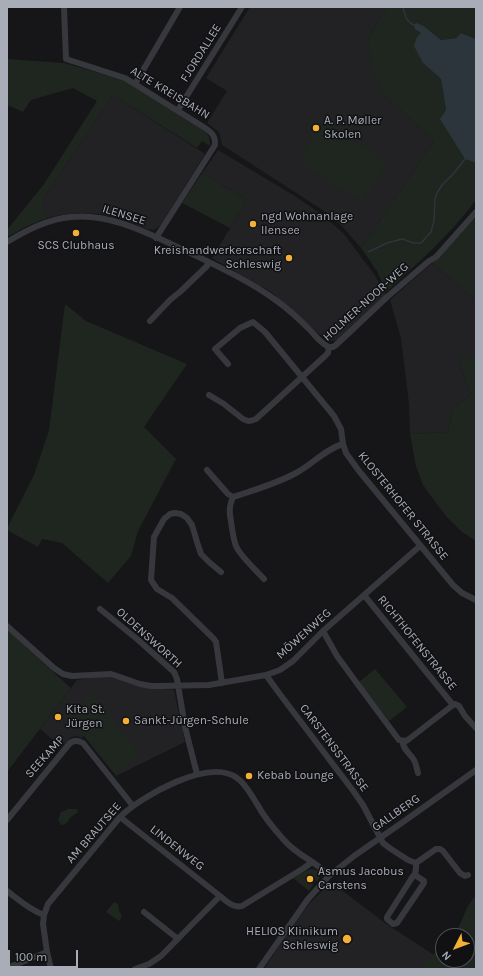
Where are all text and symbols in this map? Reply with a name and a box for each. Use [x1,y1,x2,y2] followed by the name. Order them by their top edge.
[177,21,225,85] street label: FJORDALLEE
[128,64,212,122] street label: ALTE KREISBAHN
[324,114,381,142] place label: A. P. Møller Skolen
[311,123,321,133] marker: A. P. Møller Skolen
[101,202,147,228] street label: ILENSEE
[261,210,353,238] place label: ngd Wohnanlage Ilensee
[248,219,258,229] marker: ngd Wohnanlage Ilensee
[71,228,81,238] marker: SCS Clubhaus
[37,239,115,253] place label: SCS Clubhaus
[154,244,281,272] place label: Kreishandwerkerschaft Schleswig
[284,253,294,263] marker: Kreishandwerkerschaft Schleswig
[320,260,412,344] street label: HOLMER-NOOR-WEG
[355,449,451,563] street label: KLOSTERHOFER STRASSE
[374,593,460,693] street label: RICHTHOFENSTRASSE
[113,605,185,671] street label: OLDENSWORTH
[274,606,334,662] street label: MÖWENWEG
[296,701,372,795] street label: CARSTENSSTRASSE
[66,703,105,731] place label: Kita St. Jürgen
[53,712,63,722] marker: Kita St. Jürgen
[134,714,249,728] place label: Sankt-Jürgen-Schule
[121,716,131,726] marker: Sankt-Jürgen-Schule
[22,733,68,781] street label: SEEKAMP
[257,769,334,783] place label: Kebab Lounge
[244,771,254,781] marker: Kebab Lounge
[369,791,423,835] street label: GALLBERG
[64,800,124,866] street label: AM BRAUTSEE
[147,822,207,874] street label: LINDENWEG
[318,865,404,893] place label: Asmus Jacobus Carstens
[305,874,315,884] marker: Asmus Jacobus Carstens
[246,925,338,953] place label: HELIOS Klinikum Schleswig
[435,928,475,968] north arrow
[341,933,353,945] marker: HELIOS Klinikum Schleswig
[10,942,80,968] scale bar
[439,948,454,963] text: N
[15,950,47,964] text: 100 m

